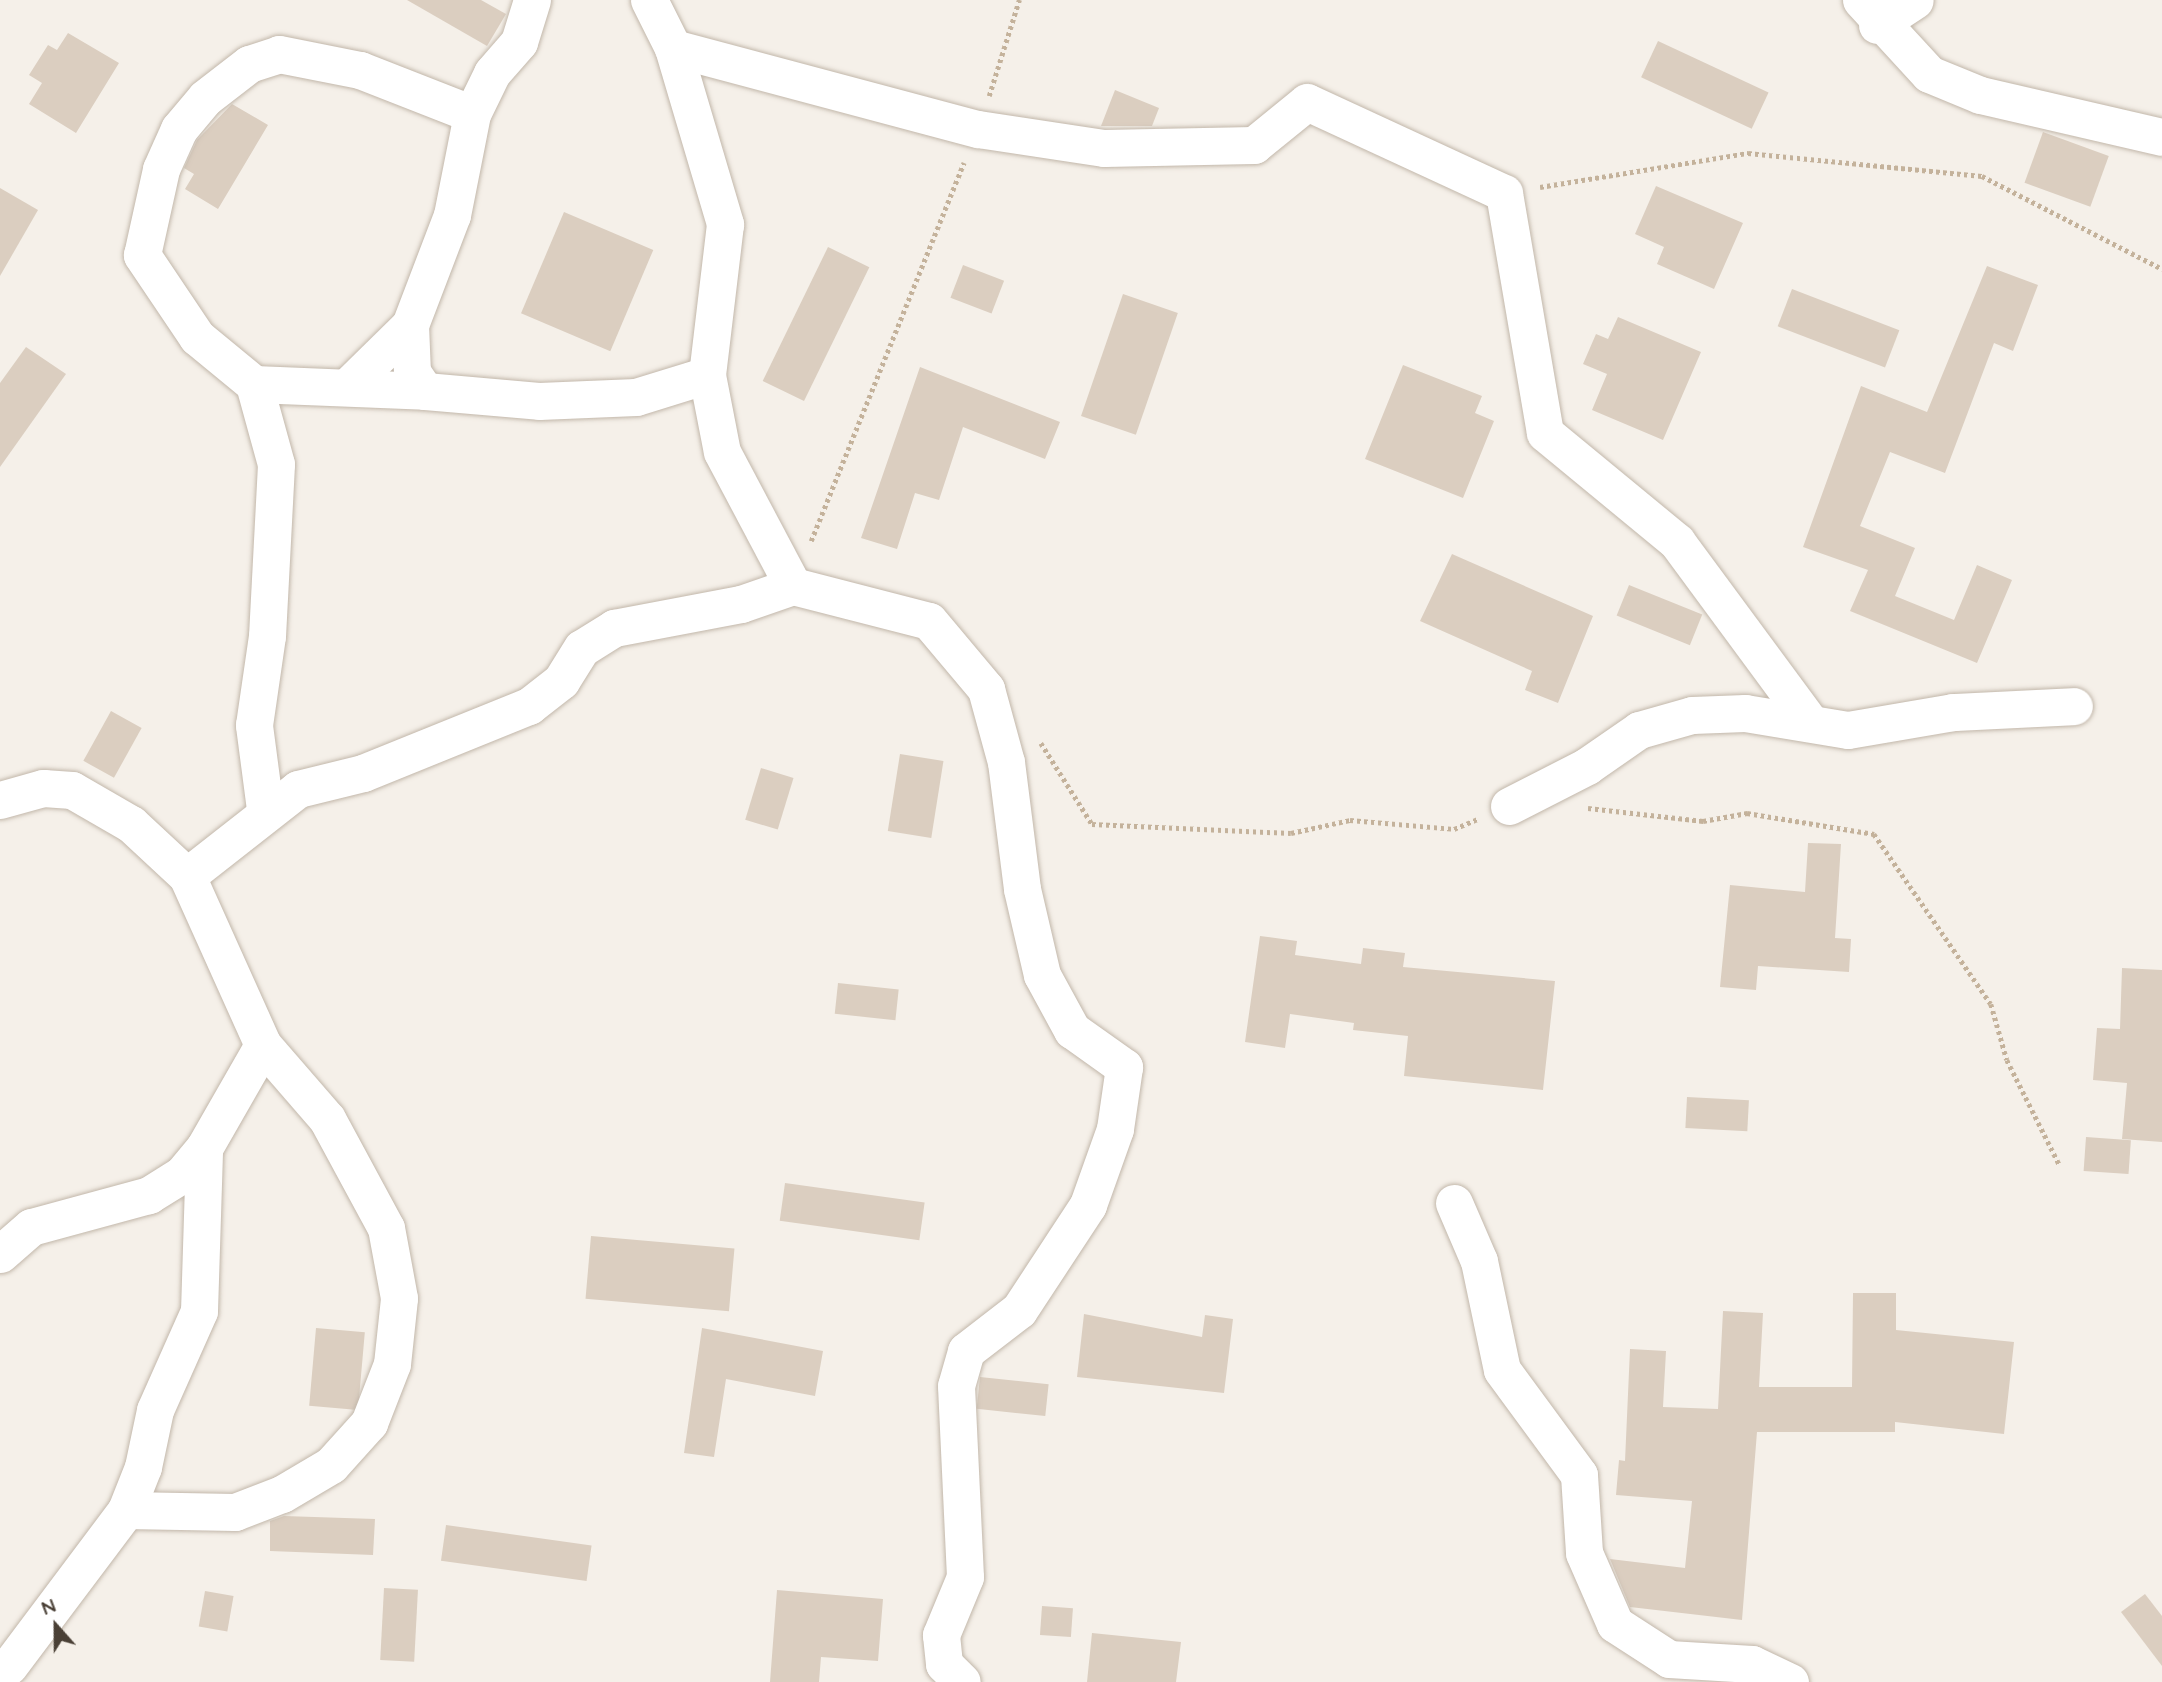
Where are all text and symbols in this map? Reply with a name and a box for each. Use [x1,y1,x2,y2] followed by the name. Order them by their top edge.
[21,1591,91,1661] north arrow
[38,1593,59,1620] text: N

